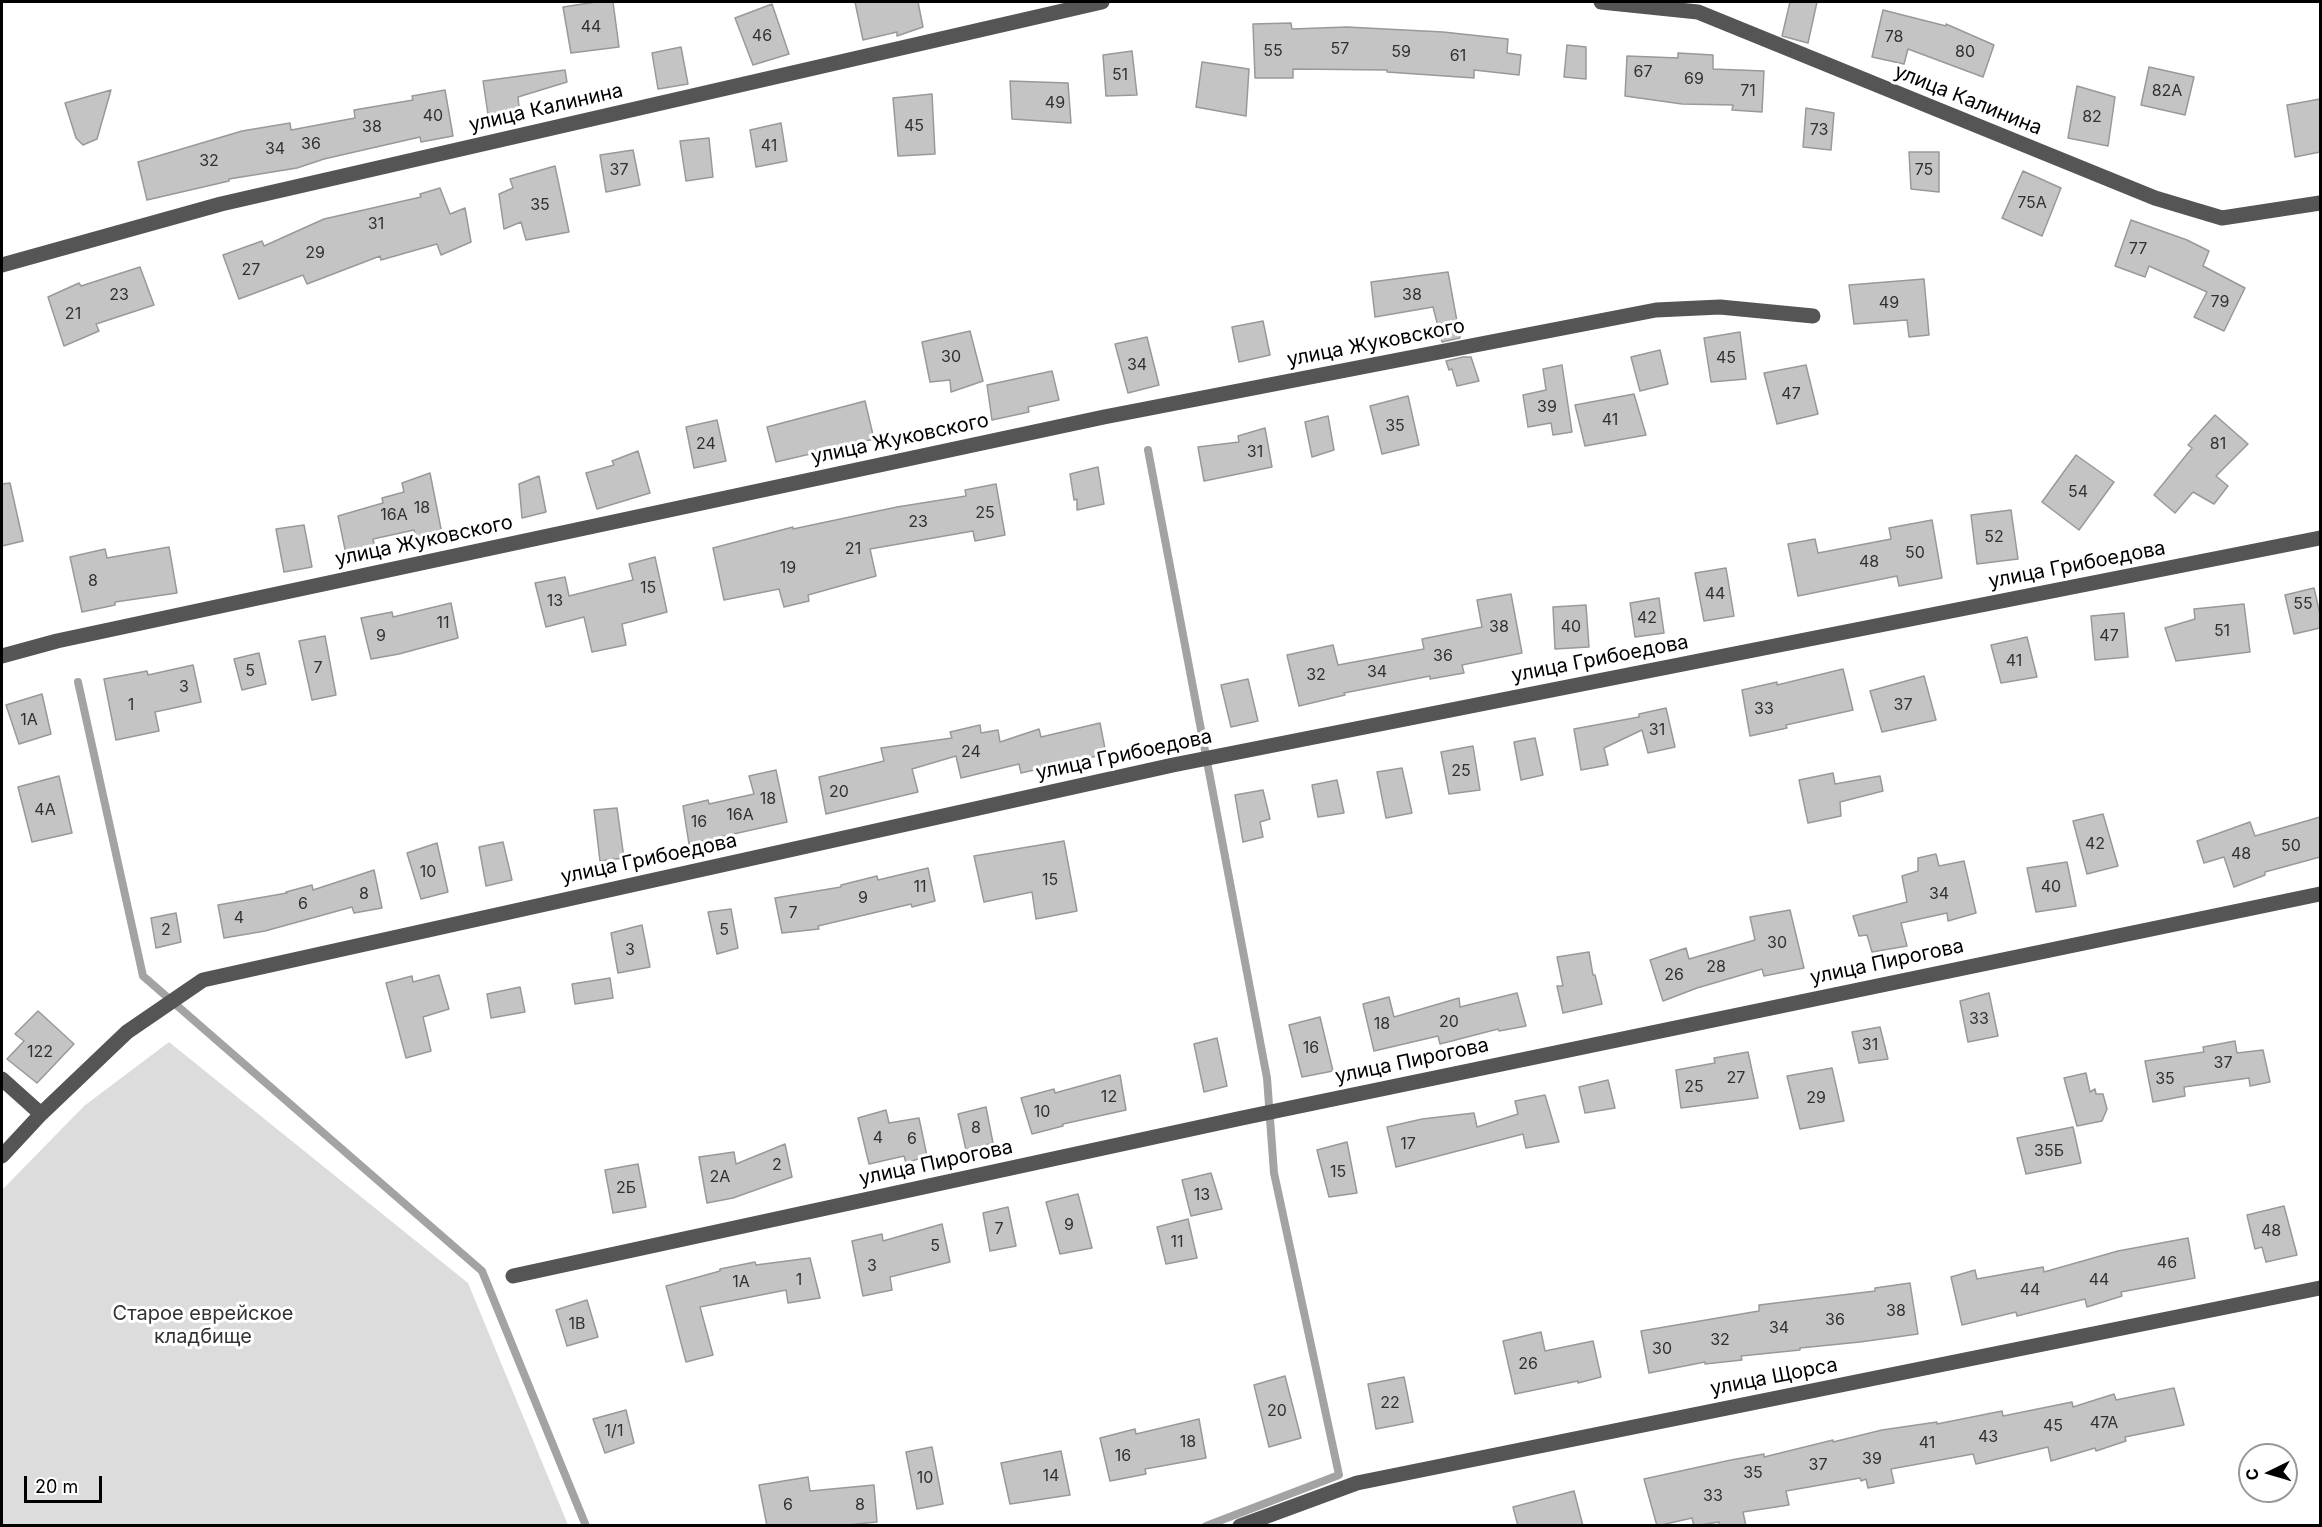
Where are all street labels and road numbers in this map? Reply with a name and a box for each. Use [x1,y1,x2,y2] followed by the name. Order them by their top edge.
[1891,59,2045,141] street label: улица Калинина
[467,79,625,137] street label: улица Калинина
[1285,314,1467,372] street label: улица Жуковского
[809,408,991,470] street label: улица Жуковского
[333,510,515,572] street label: улица Жуковского
[1987,536,2167,594] street label: улица Грибоедова
[1510,630,1690,688] street label: улица Грибоедова
[1034,725,1214,785] street label: улица Грибоедова
[559,829,739,889] street label: улица Грибоедова
[1808,934,1966,990] street label: улица Пирогова
[1333,1033,1491,1089] street label: улица Пирогова
[857,1135,1015,1191] street label: улица Пирогова
[1708,1353,1840,1401] street label: улица Щорса

